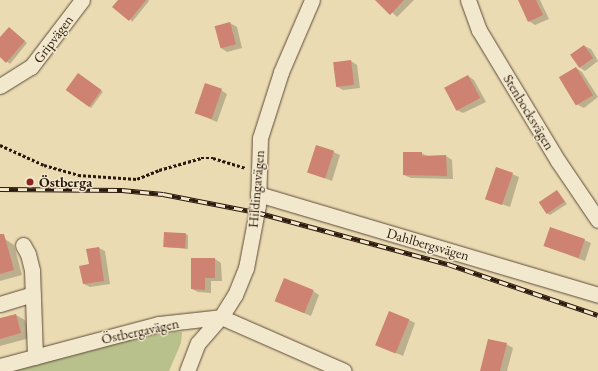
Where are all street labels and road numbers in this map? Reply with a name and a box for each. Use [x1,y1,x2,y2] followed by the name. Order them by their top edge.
[29,12,77,66] street label: Gripvägen
[500,71,558,153] street label: Stenbocksvägen
[244,149,268,229] street label: Hildingavägen
[385,224,471,264] street label: Dahlbergsvägen
[100,315,180,347] street label: Östbergavägen

